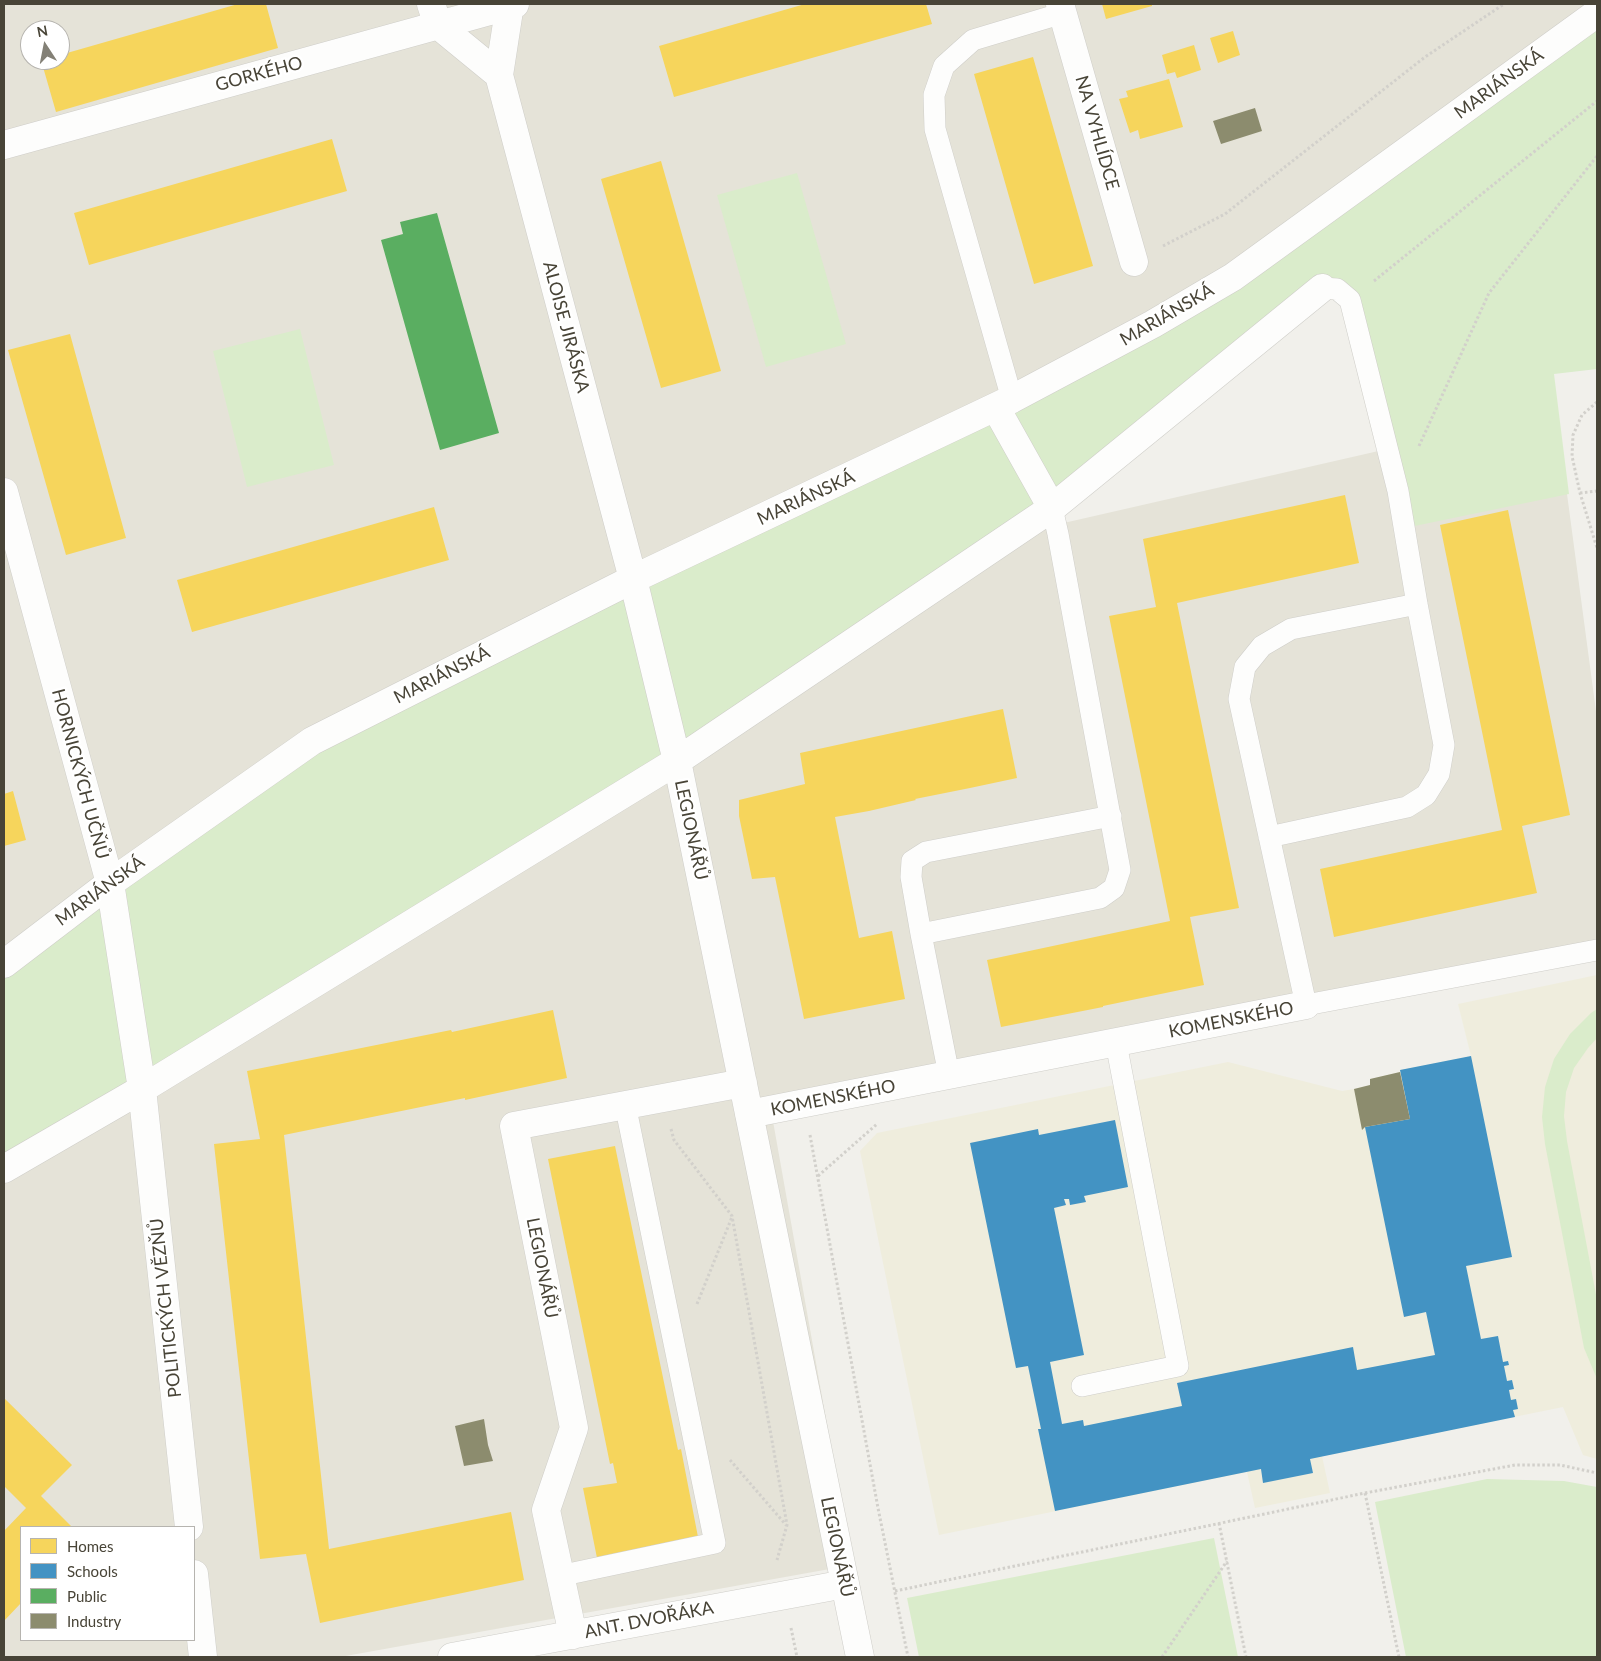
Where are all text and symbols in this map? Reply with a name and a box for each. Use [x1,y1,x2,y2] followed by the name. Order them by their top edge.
[20,20,70,70] north arrow
[35,21,49,40] text: N
[1450,44,1548,124] street label: MARIÁNSKÁ
[213,52,305,96] street label: GORKÉHO
[1070,73,1124,193] street label: NA VYHLÍDCE
[538,259,594,395] street label: ALOISE JIRÁSKA
[1116,279,1218,351] street label: MARIÁNSKÁ
[754,466,858,530] street label: MARIÁNSKÁ
[390,642,494,708] street label: MARIÁNSKÁ
[47,687,113,861] street label: HORNICKÝCH UČŇŮ
[670,778,712,882] street label: LEGIONÁŘŮ
[51,851,149,931] street label: MARIÁNSKÁ
[1167,997,1295,1043] street label: KOMENSKÉHO
[769,1075,897,1121] street label: KOMENSKÉHO
[522,1216,562,1320] street label: LEGIONÁŘŮ
[146,1217,186,1399] street label: POLITICKÝCH VĚZŇŮ
[816,1495,858,1599] street label: LEGIONÁŘŮ
[20,1526,195,1641] legend
[67,1537,113,1555] text: Homes
[67,1562,118,1580] text: Schools
[67,1587,107,1605] text: Public
[583,1597,715,1643] street label: ANT. DVOŘÁKA
[67,1612,121,1630] text: Industry

